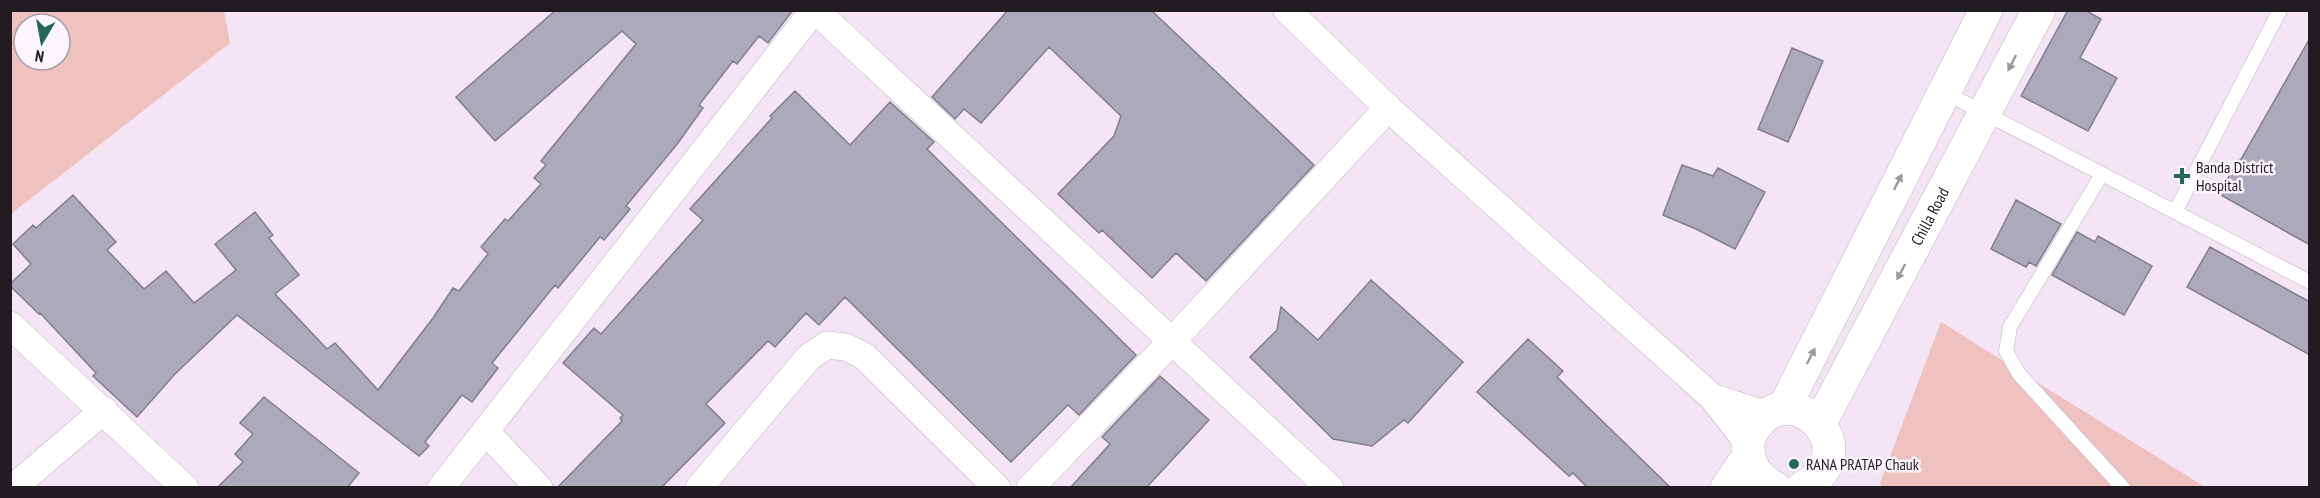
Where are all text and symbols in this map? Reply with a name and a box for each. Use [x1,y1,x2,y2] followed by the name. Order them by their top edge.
[12,12,72,72] north arrow
[33,46,45,67] text: N
[2007,54,2017,71] one-way arrow
[2196,157,2274,195] place label: Banda District Hospital
[2173,167,2191,185] marker: Banda District Hospital
[1893,173,1903,190] one-way arrow
[1906,184,1953,249] street label: Chilla Road
[1896,264,1906,281] one-way arrow
[1806,348,1815,365] one-way arrow
[1806,454,1920,474] place label: RANA PRATAP Chauk
[1787,457,1801,471] marker: RANA PRATAP Chauk

